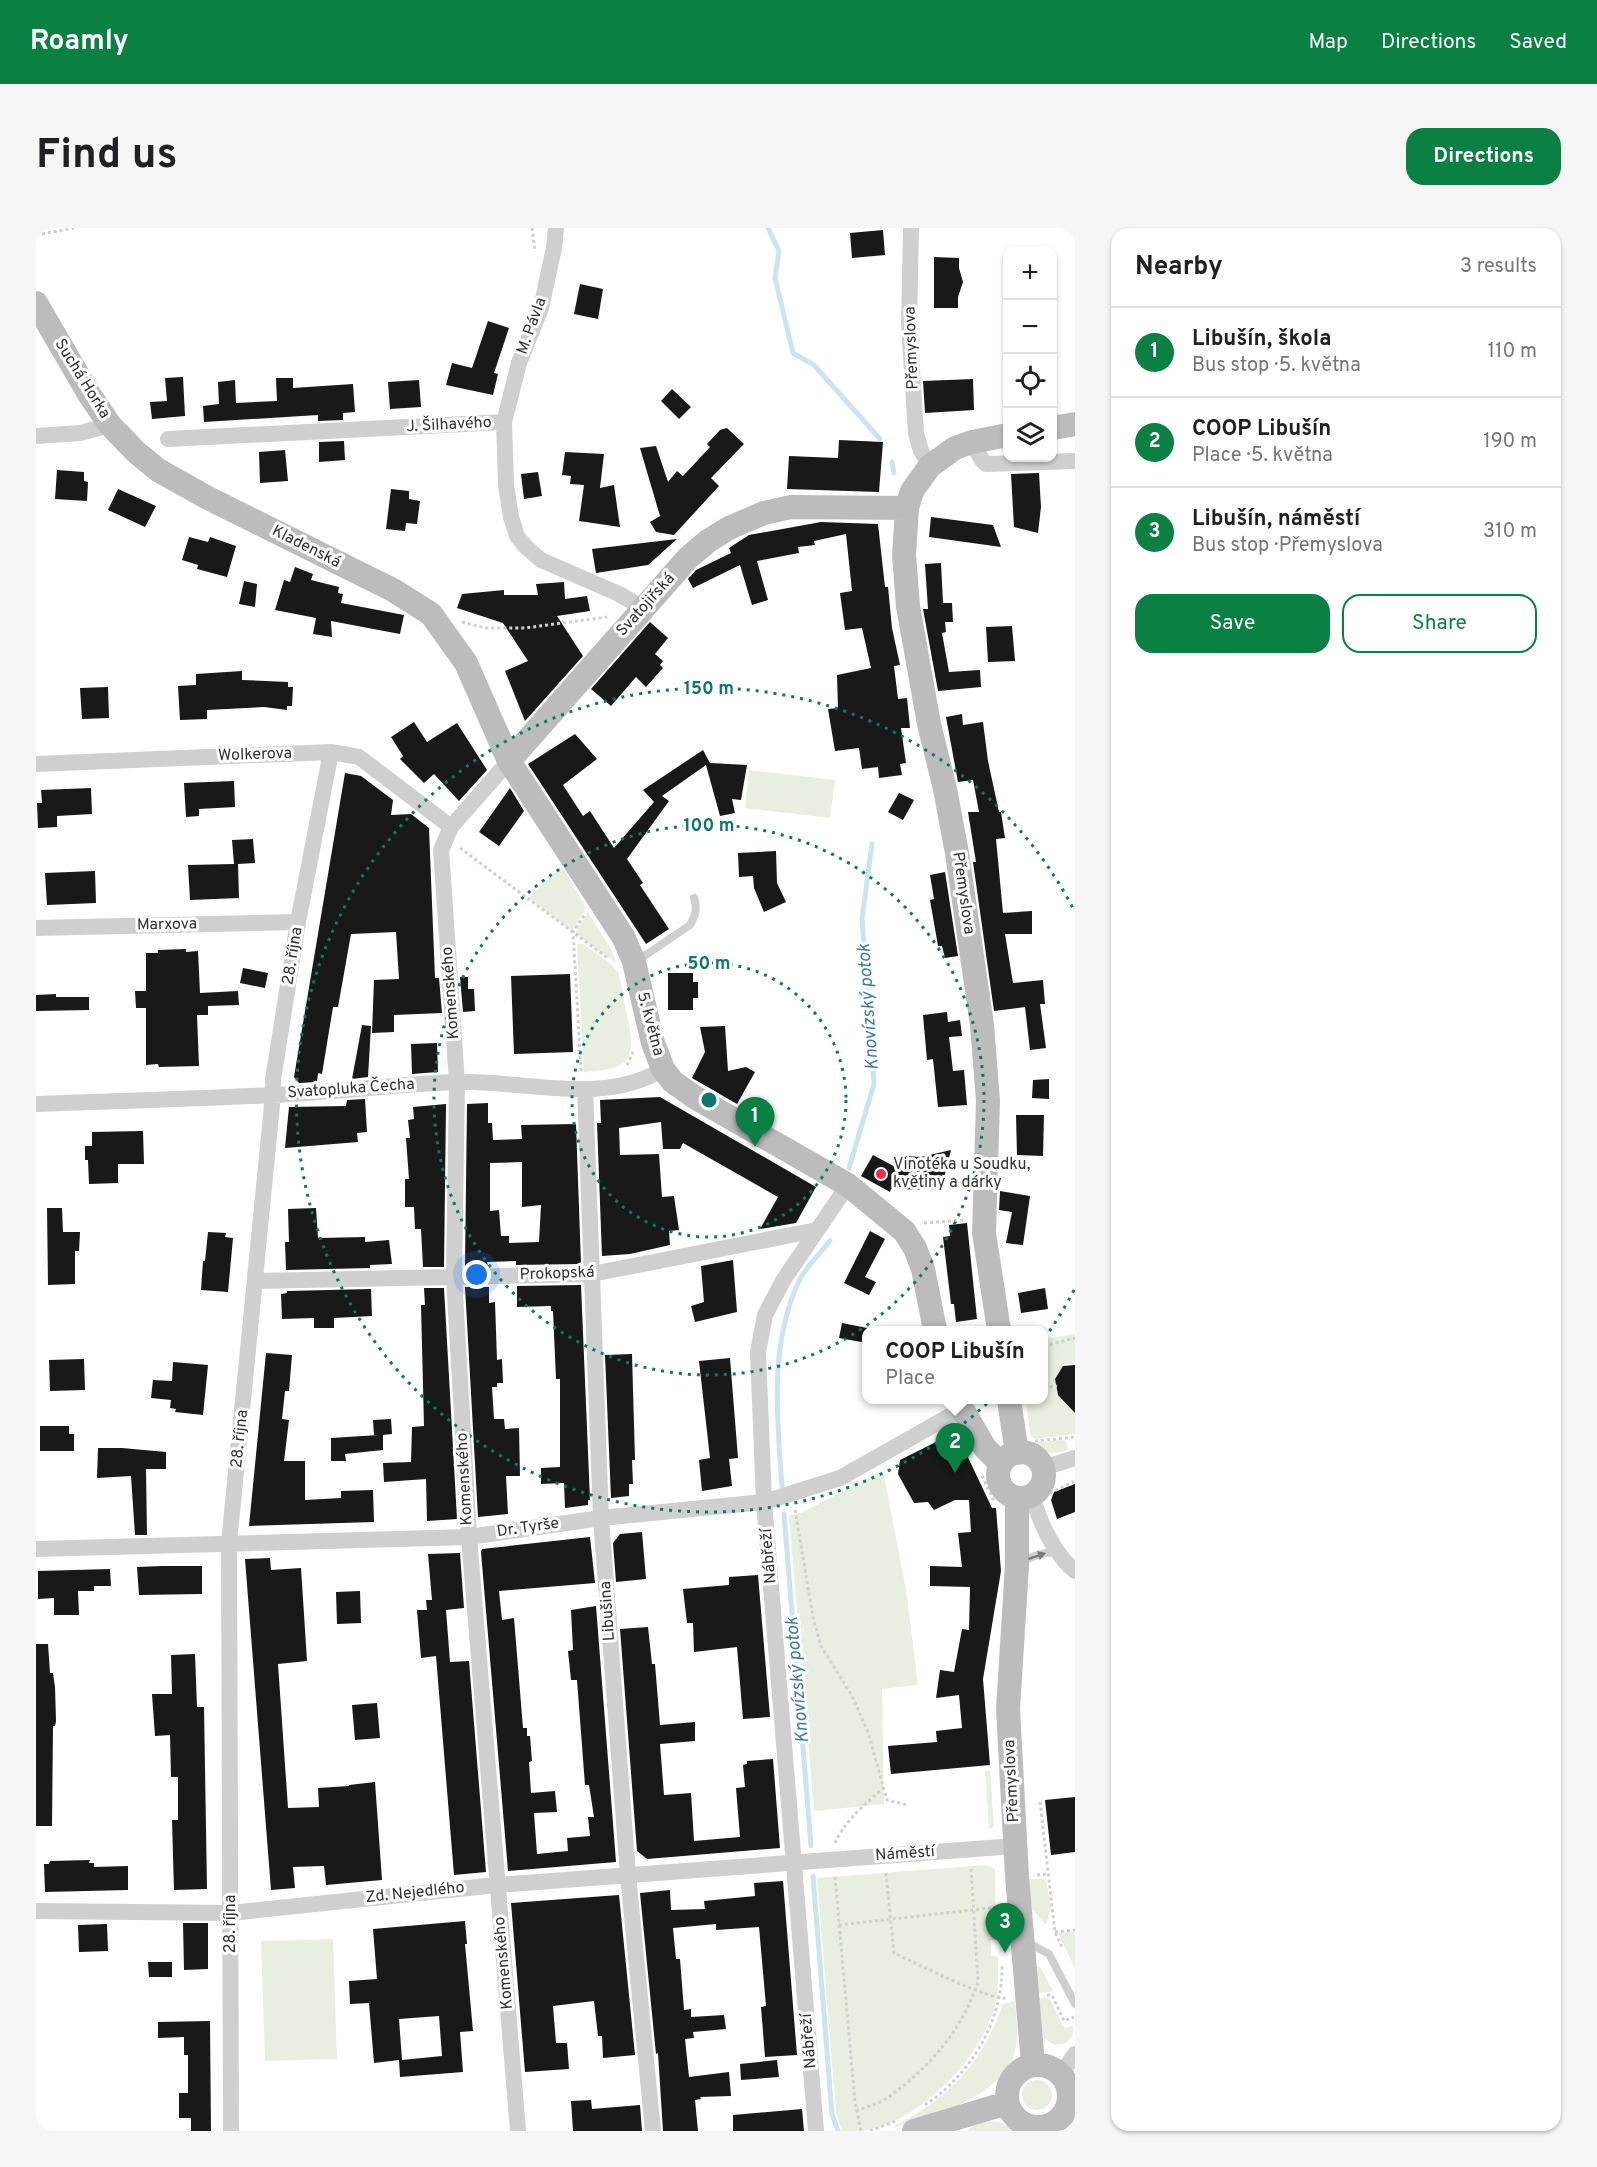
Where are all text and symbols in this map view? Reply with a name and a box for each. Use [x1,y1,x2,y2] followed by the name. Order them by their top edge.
[30,24,129,60] text: Roamly
[1308,29,1348,56] text: Map
[1381,29,1476,56] text: Directions
[1509,29,1567,56] text: Saved
[1406,128,1561,185] button: Directions
[36,130,177,183] text: Find us
[1003,246,1057,462] map controls
[1003,246,1057,300] button: +
[1135,251,1223,284] text: Nearby
[1460,254,1537,280] text: 3 results
[512,295,552,357] street label: M. Pávla
[1003,300,1057,354] button: −
[901,306,923,390] street label: Přemyslova
[1192,326,1332,353] text: Libušín, škola
[50,335,114,423] street label: Suchá Horka
[1151,339,1159,365] text: 1
[1488,339,1537,365] text: 110 m
[1192,353,1361,379] text: Bus stop · 5. května
[1003,354,1057,408] button: locate
[1003,408,1057,462] button: layers
[406,411,492,437] street label: J. Šilhavého
[1192,416,1331,443] text: COOP Libušín
[1148,429,1161,455] text: 2
[1483,429,1537,455] text: 190 m
[1192,443,1333,469] text: Place · 5. května
[1192,506,1360,533] text: Libušín, náměstí
[1149,519,1161,545] text: 3
[1483,519,1537,545] text: 310 m
[268,521,344,573] street label: Kladenská
[1192,533,1383,559] text: Bus stop · Přemyslova
[612,569,680,641] street label: Svatojiřská
[1135,594,1330,653] button: Save
[1342,594,1537,653] button: Share
[684,678,734,701] text: 150 m
[218,744,292,766] street label: Wolkerova
[683,815,735,838] text: 100 m
[947,850,979,936] street label: Přemyslova
[137,914,197,936] street label: Marxova
[279,925,307,987] street label: 28. října
[853,942,885,1071] water label: Knovízský potok
[438,946,464,1040] street label: Komenského
[687,953,731,976] text: 50 m
[632,990,668,1058] street label: 5. května
[287,1073,415,1103] street label: Svatopluka Čecha
[699,1090,719,1110] centre of rings
[736,1098,774,1147] pin: 1
[893,1155,1030,1193] place label: Vinotéka u Soudku, květiny a dárky
[874,1167,888,1181] marker: Vinotéka u Soudku, květiny a dárky
[462,1260,491,1289] your location
[519,1263,595,1285] street label: Prokopská
[862,1326,1048,1404] popup
[885,1339,1025,1366] text: COOP Libušín
[885,1366,935,1392] text: Place
[227,1409,253,1469] street label: 28. října
[936,1424,974,1473] pin: 2
[453,1432,477,1526] street label: Komenského
[496,1514,560,1542] street label: Dr. Tyrše
[756,1526,781,1584] street label: Nábřeží
[1028,1550,1046,1560] one-way arrow
[596,1580,620,1642] street label: Libušina
[781,1615,815,1744] water label: Knovízský potok
[1000,1739,1024,1823] street label: Přemyslova
[875,1842,937,1866] street label: Náměstí
[365,1878,466,1908] street label: Zd. Nejedlého
[221,1895,241,1953] street label: 28. října
[986,1904,1024,1953] pin: 3
[490,1916,518,2010] street label: Komenského
[796,2011,821,2069] street label: Nábřeží

